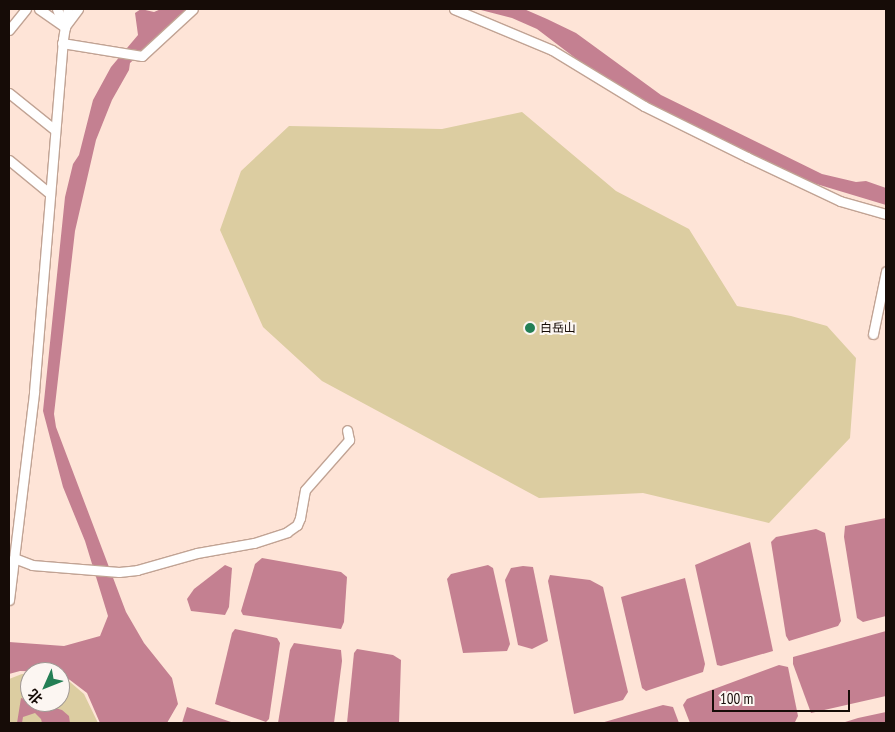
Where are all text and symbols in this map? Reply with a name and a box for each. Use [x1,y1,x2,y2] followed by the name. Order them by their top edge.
[540,321,576,335] place label: 白岳山
[524,322,536,334] marker: 白岳山
[20,662,70,712] north arrow
[715,680,852,712] scale bar
[24,685,46,708] text: 北
[720,689,753,708] text: 100 m

